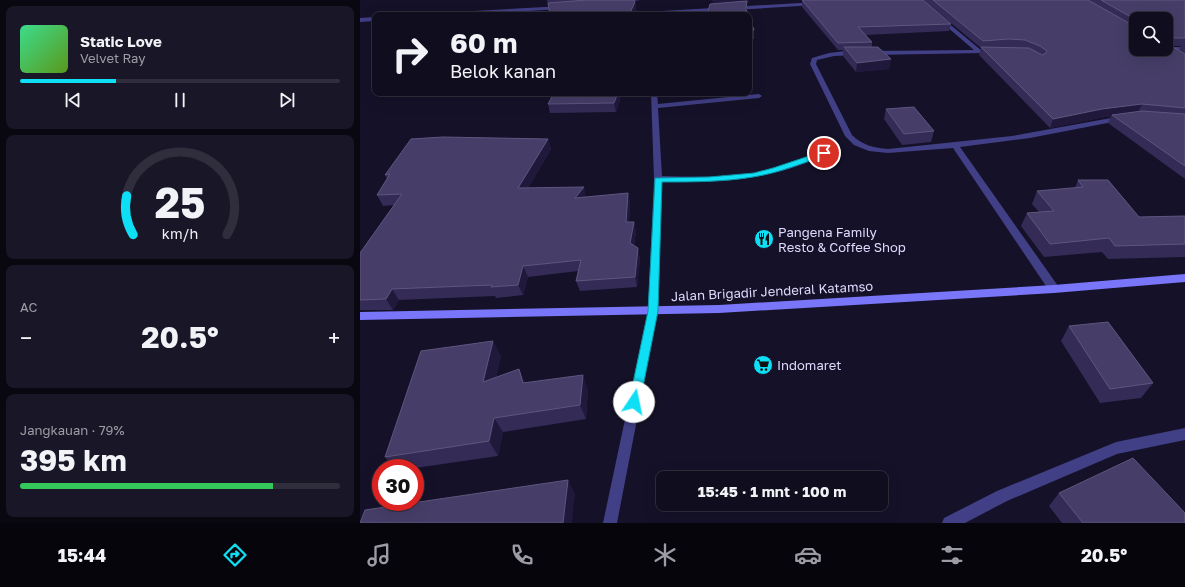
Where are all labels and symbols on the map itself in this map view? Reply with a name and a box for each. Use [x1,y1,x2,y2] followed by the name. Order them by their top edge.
[807,136,841,170] pin
[778,224,906,255] place label: Pangena Family Resto & Coffee Shop
[753,228,775,250] restaurant icon: Pangena Family Resto & Coffee Shop
[670,278,874,304] street label: Jalan Brigadir Jenderal Katamso
[752,354,774,376] supermarket icon: Indomaret
[777,357,841,373] place label: Indomaret
[613,381,655,423] position arrow
[372,459,424,511] speed limit sign: 30

